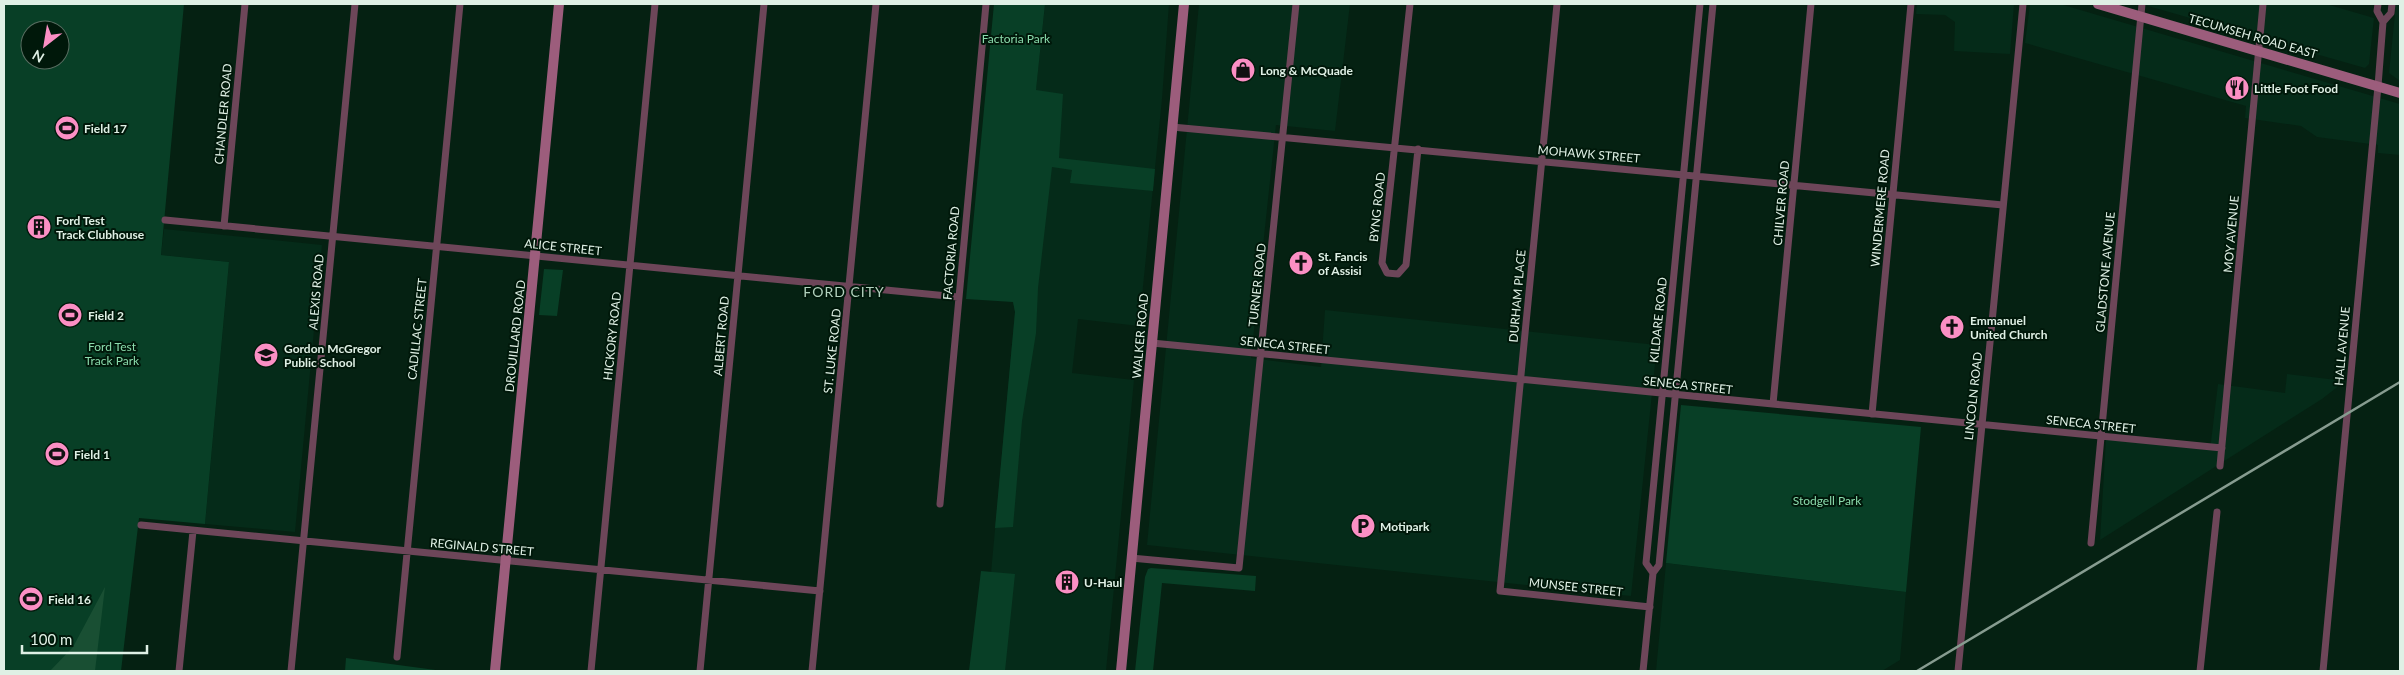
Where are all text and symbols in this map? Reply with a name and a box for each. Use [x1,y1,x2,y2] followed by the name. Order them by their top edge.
[2187,10,2319,62] street label: TECUMSEH ROAD EAST
[20,20,70,70] north arrow
[982,31,1051,46] park label: Factoria Park
[29,47,47,67] text: N
[1230,57,1256,83] shop icon: Long & McQuade
[211,63,235,165] street label: CHANDLER ROAD
[1260,63,1354,78] place label: Long & McQuade
[2224,75,2250,101] restaurant icon: Little Foot Food
[2254,81,2338,96] place label: Little Foot Food
[54,115,80,141] sports icon: Field 17
[84,121,127,136] place label: Field 17
[1537,142,1641,166] street label: MOHAWK STREET
[1867,148,1893,268] street label: WINDERMERE ROAD
[1770,160,1792,246] street label: CHILVER ROAD
[1366,171,1388,243] street label: BYNG ROAD
[2220,195,2242,273] street label: MOY AVENUE
[939,205,963,301] street label: FACTORIA ROAD
[2092,211,2118,333] street label: GLADSTONE AVENUE
[56,213,145,242] place label: Ford Test Track Clubhouse
[26,214,52,240] building icon: Ford Test Track Clubhouse
[524,235,602,259] street label: ALICE STREET
[1245,242,1269,328] street label: TURNER ROAD
[1318,249,1368,278] place label: St. Fancis of Assisi
[1505,249,1529,343] street label: DURHAM PLACE
[1288,250,1314,276] church icon: St. Fancis of Assisi
[305,253,327,331] street label: ALEXIS ROAD
[1646,276,1670,364] street label: KILDARE ROAD
[404,277,430,381] street label: CADILLAC STREET
[502,279,528,393] street label: DROUILLARD ROAD
[803,283,885,300] district label: FORD CITY
[600,291,624,381] street label: HICKORY ROAD
[1129,293,1151,379] street label: WALKER ROAD
[710,295,732,377] street label: ALBERT ROAD
[57,302,83,328] sports icon: Field 2
[2331,306,2353,386] street label: HALL AVENUE
[88,308,124,323] place label: Field 2
[820,308,844,394] street label: ST. LUKE ROAD
[1970,313,2048,342] place label: Emmanuel United Church
[1939,314,1965,340] church icon: Emmanuel United Church
[1239,333,1331,357] street label: SENECA STREET
[85,339,140,368] park label: Ford Test Track Park
[284,341,382,370] place label: Gordon McGregor Public School
[253,342,279,368] school or university icon: Gordon McGregor Public School
[1961,351,1985,441] street label: LINCOLN ROAD
[1642,373,1734,397] street label: SENECA STREET
[2045,412,2137,436] street label: SENECA STREET
[44,441,70,467] sports icon: Field 1
[74,447,110,462] place label: Field 1
[1793,493,1862,508] park label: Stodgell Park
[1350,513,1376,539] parking icon: Motipark
[1380,519,1430,534] place label: Motipark
[429,535,535,559] street label: REGINALD STREET
[1054,569,1080,595] building icon: U-Haul
[1084,575,1122,590] place label: U-Haul
[1528,575,1624,599] street label: MUNSEE STREET
[18,586,44,612] sports icon: Field 16
[48,592,91,607] place label: Field 16
[22,622,148,654] scale bar
[30,630,72,648] text: 100 m

